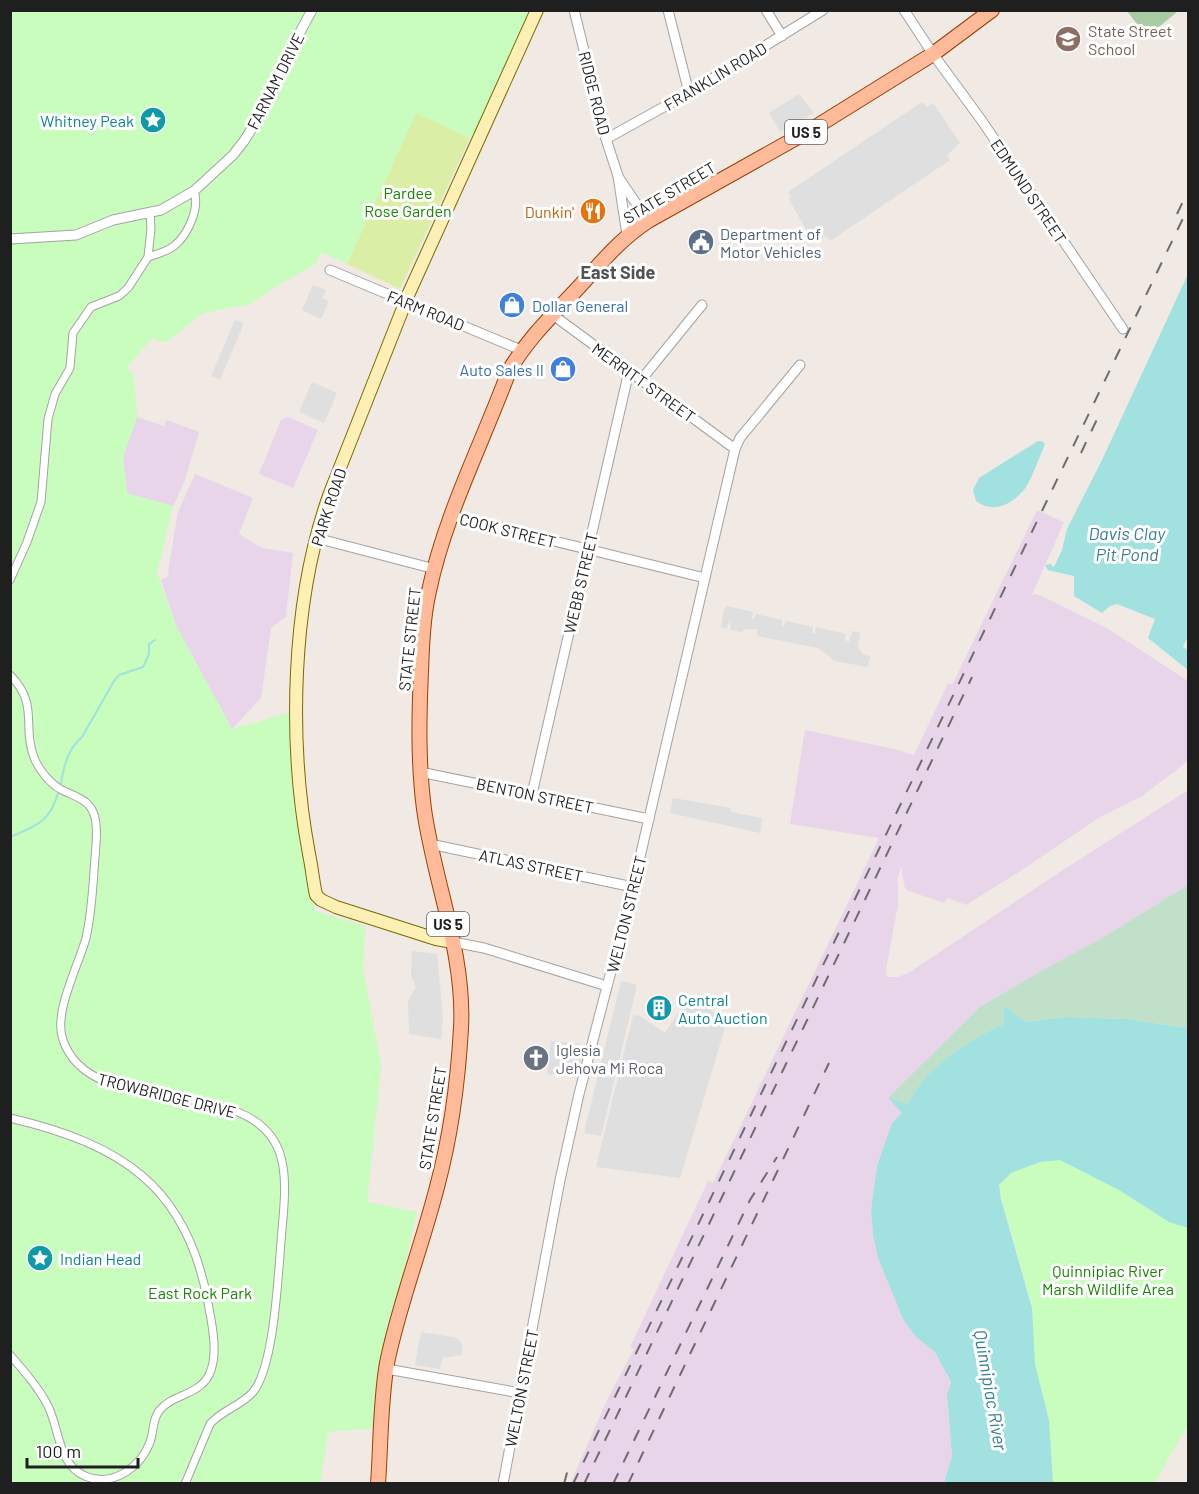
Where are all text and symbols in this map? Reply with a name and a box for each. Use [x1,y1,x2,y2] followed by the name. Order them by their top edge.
[1088,21,1172,58] place label: State Street School
[1053,24,1083,54] school or university icon: State Street School
[243,30,307,132] street label: FARNAM DRIVE
[660,38,770,114] street label: FRANKLIN ROAD
[575,49,615,137] street label: RIDGE ROAD
[138,105,168,135] place icon: Whitney Peak
[40,111,134,130] place label: Whitney Peak
[785,120,827,144] road number: US 5
[987,135,1071,247] street label: EDMUND STREET
[619,157,719,227] street label: STATE STREET
[364,183,452,220] park label: Pardee Rose Garden
[578,196,608,226] restaurant icon: Dunkin'
[525,202,574,221] place label: Dunkin'
[720,224,821,261] place label: Department of Motor Vehicles
[686,227,716,257] public building icon: Department of Motor Vehicles
[581,261,656,283] district label: East Side
[385,286,467,334] street label: FARM ROAD
[497,290,527,320] shop icon: Dollar General
[532,296,628,315] place label: Dollar General
[589,338,699,426] street label: MERRITT STREET
[548,354,578,384] shop icon: Auto Sales II
[459,360,544,379] place label: Auto Sales II
[306,466,350,548] street label: PARK ROAD
[458,509,558,551] street label: COOK STREET
[1089,522,1166,565] water label: Davis Clay Pit Pond
[559,531,601,635] street label: WEBB STREET
[394,586,424,692] street label: STATE STREET
[475,773,595,817] street label: BENTON STREET
[477,845,585,885] street label: ATLAS STREET
[602,854,650,974] street label: WELTON STREET
[427,912,469,936] road number: US 5
[678,990,768,1027] place label: Central Auto Auction
[644,993,674,1023] building icon: Central Auto Auction
[556,1040,663,1077] place label: Iglesia Jehova Mi Roca
[521,1043,551,1073] church icon: Iglesia Jehova Mi Roca
[414,1065,450,1171] street label: STATE STREET
[96,1069,238,1121] street label: TROWBRIDGE DRIVE
[25,1243,55,1273] place icon: Indian Head
[60,1249,141,1268] place label: Indian Head
[1042,1261,1174,1298] park label: Quinnipiac River Marsh Wildlife Area
[148,1283,252,1302] park label: East Rock Park
[500,1327,542,1449] street label: WELTON STREET
[970,1328,1013,1453] water label: Quinnipiac River
[27,1431,138,1469] scale bar
[36,1440,81,1462] text: 100 m

